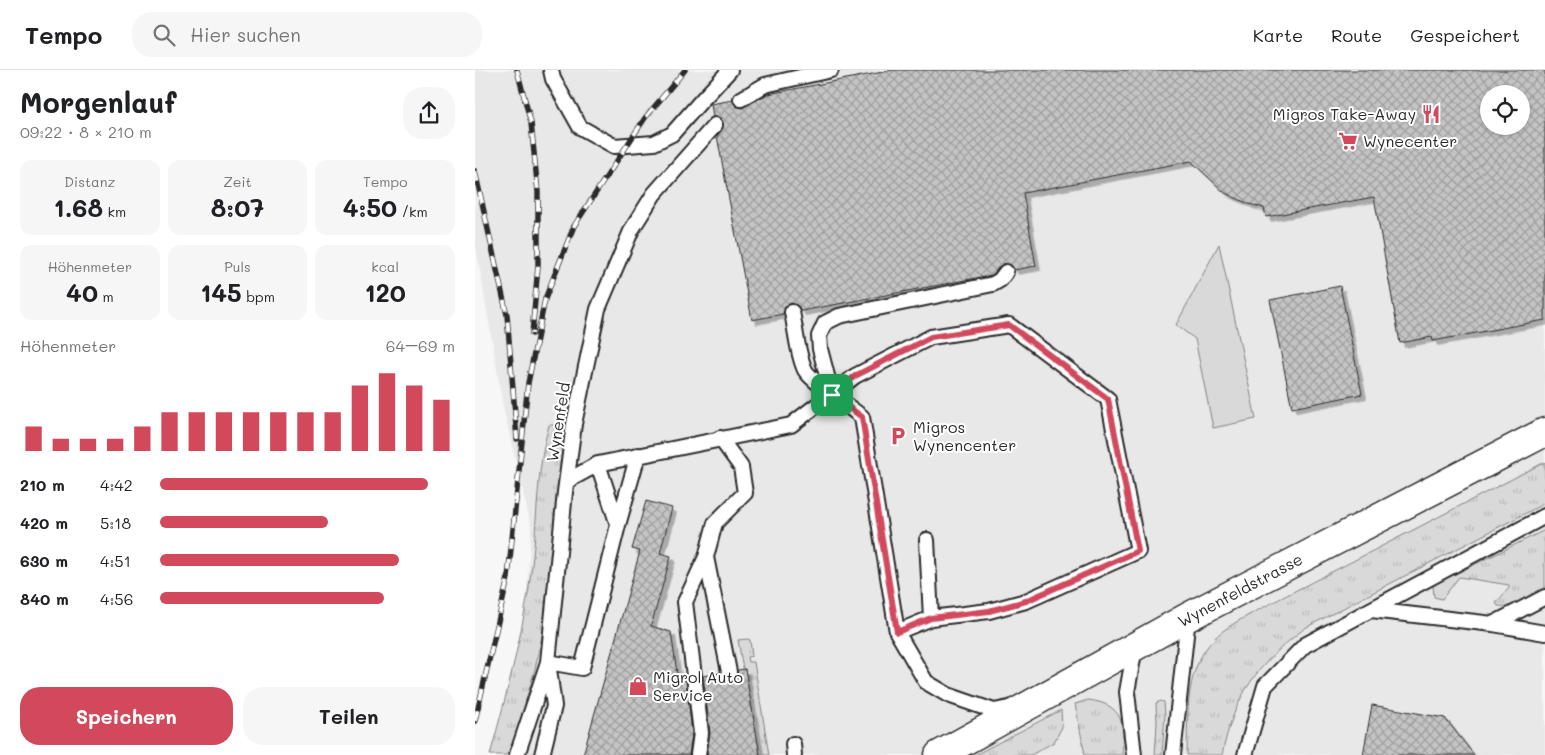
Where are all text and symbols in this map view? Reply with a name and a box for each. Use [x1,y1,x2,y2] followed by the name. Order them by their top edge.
[132,12,482,57] search box
[25,19,102,50] text: Tempo
[150,21,178,49] icon: search
[190,22,301,47] text: Hier suchen
[1253,23,1303,47] text: Karte
[1331,23,1382,47] text: Route
[1410,23,1520,47] text: Gespeichert
[20,84,176,120] text: Morgenlauf
[1480,85,1530,135] map controls
[1480,85,1530,135] button: locate
[403,87,455,139] button: share
[1273,103,1416,124] place label: Migros Take-Away
[1420,103,1442,125] restaurant icon: Migros Take-Away
[20,121,152,142] text: 09:22 · 8 × 210 m
[1337,130,1359,152] supermarket icon: Wynecenter
[1363,130,1457,151] place label: Wynecenter
[64,172,115,191] text: Distanz
[223,172,252,191] text: Zeit
[363,172,407,191] text: Tempo
[54,191,103,223] text: 1.68
[211,191,264,223] text: 8:07
[343,191,397,223] text: 4:50
[103,202,126,221] text: km
[397,202,428,221] text: /km
[48,257,132,276] text: Höhenmeter
[224,257,251,276] text: Puls
[371,257,399,276] text: kcal
[66,276,98,308] text: 40
[200,276,242,308] text: 145
[365,276,406,308] text: 120
[98,287,114,306] text: m
[242,287,275,306] text: bpm
[20,335,116,356] text: Höhenmeter
[386,335,455,356] text: 64–69 m
[811,374,853,416] pin
[541,381,574,463] street label: Wynenfeld
[818,381,846,409] icon: arrive
[913,416,1016,455] place label: Migros Wynencenter
[887,425,909,447] parking icon: Migros Wynencenter
[20,474,65,495] text: 210 m
[100,474,133,495] text: 4:42
[20,512,68,533] text: 420 m
[100,512,131,533] text: 5:18
[1174,548,1306,631] street label: Wynenfeldstrasse
[20,550,68,571] text: 630 m
[100,550,131,571] text: 4:51
[20,588,69,609] text: 840 m
[100,588,133,609] text: 4:56
[653,666,743,705] place label: Migrol Auto Service
[627,675,649,697] shop icon: Migrol Auto Service
[20,687,233,745] button: Speichern
[243,687,455,745] button: Teilen

